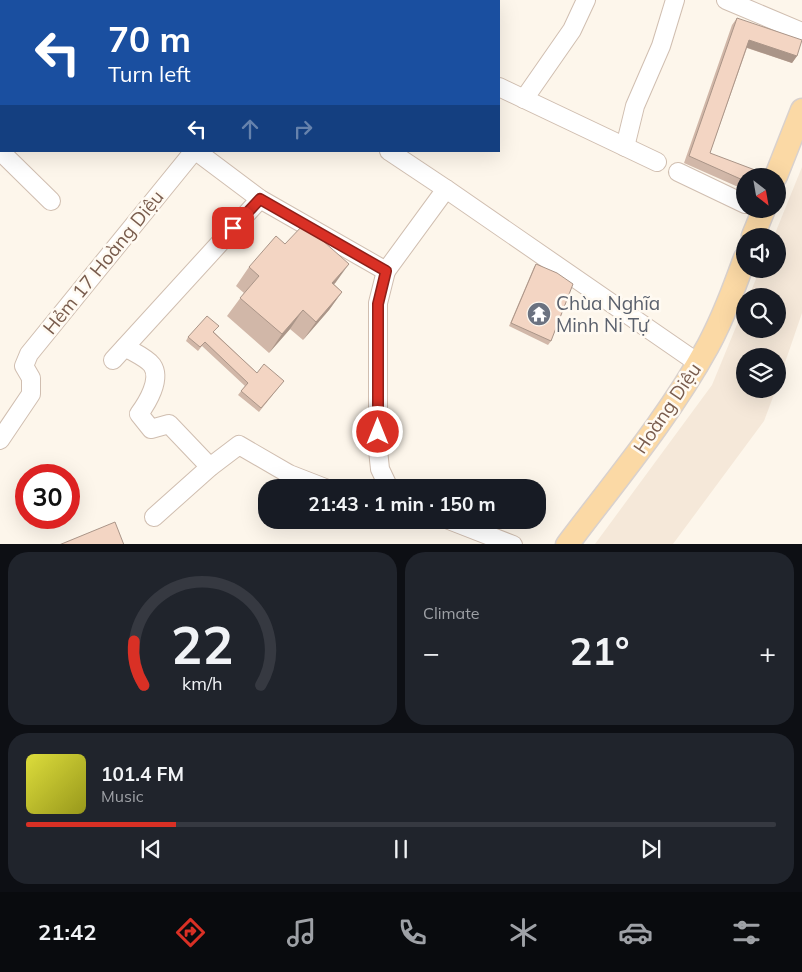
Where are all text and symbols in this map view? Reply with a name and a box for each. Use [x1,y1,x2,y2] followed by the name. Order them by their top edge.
[108,17,191,61] text: 70 m
[25,20,90,85] icon: left
[108,60,191,88] text: Turn left
[183,115,211,143] icon: left
[236,115,264,143] icon: ahead
[289,115,317,143] icon: right
[736,168,786,218] north arrow
[736,168,786,398] map controls
[37,185,169,339] street label: Hẻm 17 Hoàng Diệu
[212,207,254,249] pin
[219,214,247,242] icon: arrive
[736,228,786,278] button: sound
[736,288,786,338] button: search
[556,291,660,337] place label: Chùa Nghĩa Minh Ni Tự
[526,301,552,327] temple icon: Chùa Nghĩa Minh Ni Tự
[736,348,786,398] button: layers
[628,358,706,458] street label: Hoàng Diệu
[351,405,403,457] position arrow
[15,464,80,529] speed limit sign: 30
[308,492,496,516] text: 21:43 · 1 min · 150 m
[423,603,479,623] text: Climate
[171,612,234,677] text: 22
[569,627,630,675] text: 21°
[423,635,440,670] text: −
[759,635,776,670] text: +
[182,672,223,694] text: km/h
[101,762,184,786] text: 101.4 FM
[101,786,144,806] text: Music
[137,835,165,863] icon: previous
[387,835,415,863] icon: pause
[637,835,665,863] icon: next
[173,915,208,950] icon: directions
[284,915,319,950] icon: music
[395,915,430,950] icon: phone
[506,915,541,950] icon: climate
[618,915,653,950] icon: car
[729,915,764,950] icon: filters
[38,918,96,946] text: 21:42

